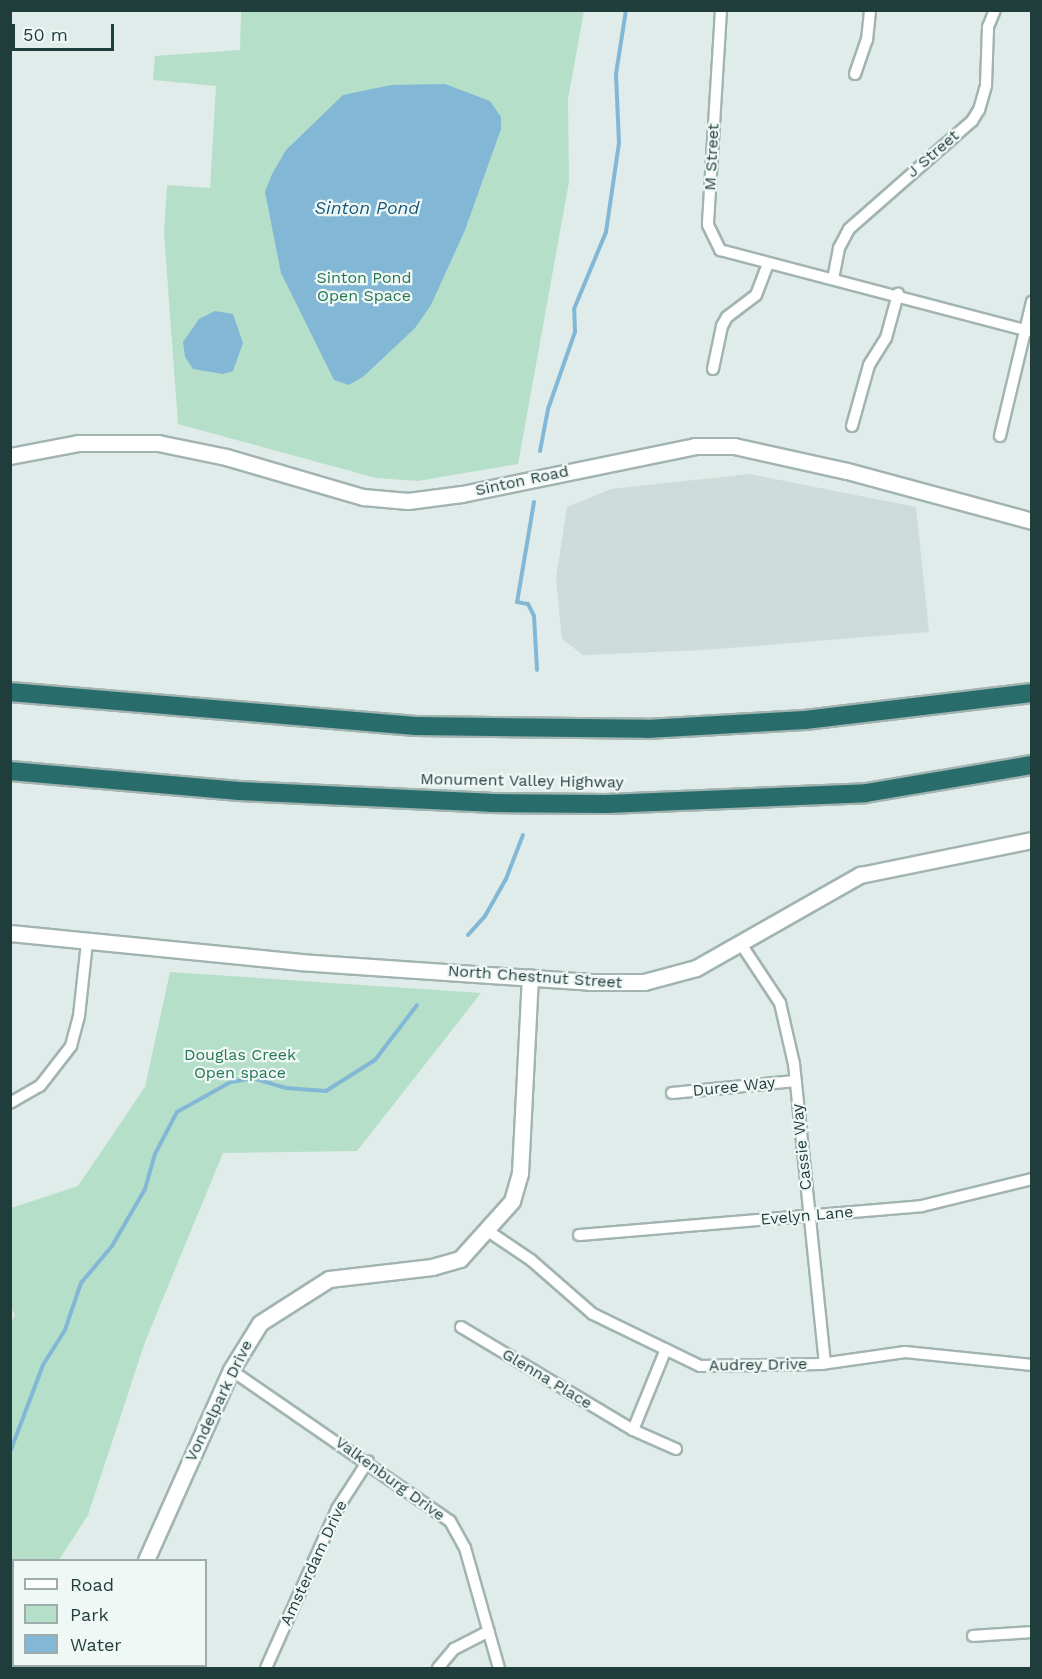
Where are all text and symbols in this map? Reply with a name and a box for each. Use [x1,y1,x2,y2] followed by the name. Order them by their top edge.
[15,12,117,50] scale bar
[23,24,68,45] text: 50 m
[701,123,723,191] street label: M Street
[903,126,963,182] street label: J Street
[315,197,419,219] water label: Sinton Pond
[316,268,412,306] park label: Sinton Pond Open Space
[474,462,570,500] street label: Sinton Road
[420,770,624,792] street label: Monument Valley Highway
[447,961,623,993] street label: North Chestnut Street
[184,1045,296,1083] park label: Douglas Creek Open space
[692,1073,776,1101] street label: Duree Way
[788,1103,816,1191] street label: Cassie Way
[760,1202,854,1230] street label: Evelyn Lane
[181,1337,257,1465] street label: Vondelpark Drive
[498,1345,596,1413] street label: Glenna Place
[708,1355,808,1375] street label: Audrey Drive
[331,1433,449,1525] street label: Valkenburg Drive
[277,1497,351,1629] street label: Amsterdam Drive
[12,1559,207,1667] legend
[70,1574,114,1595] text: Road
[70,1604,109,1625] text: Park
[70,1634,122,1655] text: Water

